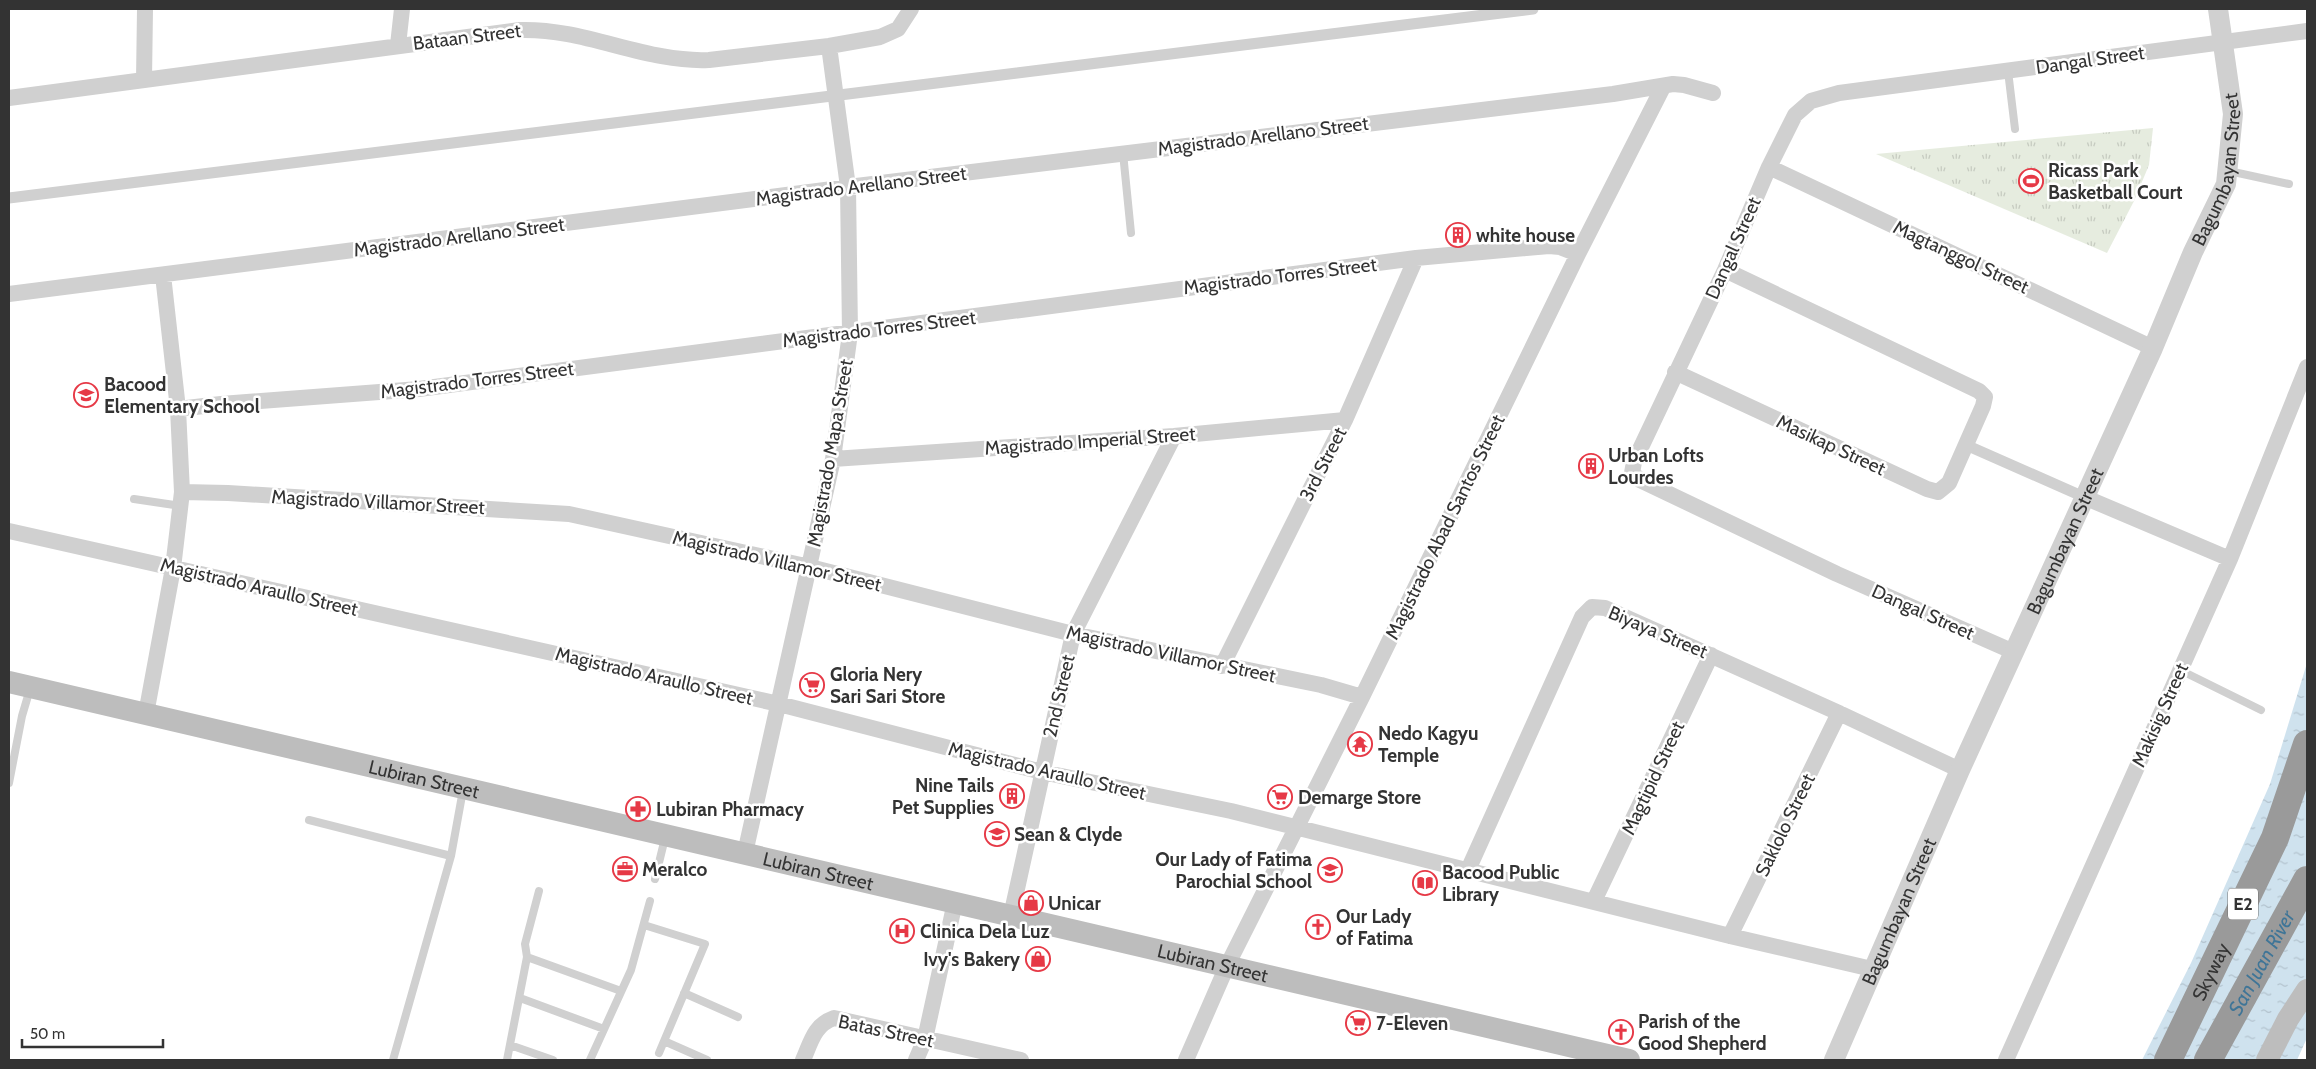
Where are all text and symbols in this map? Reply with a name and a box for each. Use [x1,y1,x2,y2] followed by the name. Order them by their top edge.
[412,19,523,55] street label: Bataan Street
[2034,41,2146,79] street label: Dangal Street
[2186,91,2245,249] street label: Bagumbayan Street
[1156,112,1370,160] street label: Magistrado Arellano Street
[2048,159,2183,204] place label: Ricass Park Basketball Court
[754,162,968,210] street label: Magistrado Arellano Street
[2018,168,2044,194] sports icon: Ricass Park Basketball Court
[1700,193,1766,303] street label: Dangal Street
[352,213,566,261] street label: Magistrado Arellano Street
[1890,216,2033,299] street label: Magtanggol Street
[1445,222,1471,248] building icon: white house
[1476,224,1575,247] place label: white house
[1182,253,1378,299] street label: Magistrado Torres Street
[781,306,977,352] street label: Magistrado Torres Street
[379,357,575,403] street label: Magistrado Torres Street
[802,357,858,549] street label: Magistrado Mapa Street
[104,373,260,418] place label: Bacood Elementary School
[73,382,99,408] school or university icon: Bacood Elementary School
[1380,410,1510,643] street label: Magistrado Abad Santos Street
[1773,410,1890,481] street label: Masikap Street
[984,422,1197,460] street label: Magistrado Imperial Street
[1295,423,1352,505] street label: 3rd Street
[1608,444,1704,489] place label: Urban Lofts Lourdes
[1578,453,1604,479] building icon: Urban Lofts Lourdes
[2021,464,2108,618] street label: Bagumbayan Street
[271,485,486,519] street label: Magistrado Villamor Street
[670,526,884,596] street label: Magistrado Villamor Street
[158,553,361,621] street label: Magistrado Araullo Street
[1868,579,1978,645] street label: Dangal Street
[1605,601,1711,663] street label: Biyaya Street
[1064,621,1278,688] street label: Magistrado Villamor Street
[553,642,756,710] street label: Magistrado Araullo Street
[1038,652,1080,740] street label: 2nd Street
[2127,659,2193,771] street label: Makisig Street
[830,663,945,708] place label: Gloria Nery Sari Sari Store
[799,672,825,698] supermarket icon: Gloria Nery Sari Sari Store
[1617,717,1690,838] street label: Magtipid Street
[1378,722,1478,767] place label: Nedo Kagyu Temple
[1347,731,1373,757] temple icon: Nedo Kagyu Temple
[946,737,1149,805] street label: Magistrado Araullo Street
[366,755,482,803] street label: Lubiran Street
[1750,769,1820,880] street label: Saklolo Street
[892,774,994,819] place label: Nine Tails Pet Supplies
[999,783,1025,809] building icon: Nine Tails Pet Supplies
[1267,784,1293,810] supermarket icon: Demarge Store
[1298,786,1421,809] place label: Demarge Store
[625,796,651,822] pharmacy icon: Lubiran Pharmacy
[656,798,805,821] place label: Lubiran Pharmacy
[984,821,1010,847] school or university icon: Sean & Clyde
[1014,823,1123,846] place label: Sean & Clyde
[1856,834,1941,989] street label: Bagumbayan Street
[761,847,876,895] street label: Lubiran Street
[1155,848,1313,893] place label: Our Lady of Fatima Parochial School
[612,856,638,882] office icon: Meralco
[1317,857,1343,883] school or university icon: Our Lady of Fatima Parochial School
[642,858,707,881] place label: Meralco
[1442,861,1560,906] place label: Bacood Public Library
[1412,870,1438,896] library icon: Bacood Public Library
[2228,889,2258,920] road number: E2
[1018,890,1044,916] shop icon: Unicar
[1048,892,1101,915] place label: Unicar
[1336,905,1414,950] place label: Our Lady of Fatima
[2223,906,2300,1019] water label: San Juan River
[1305,914,1331,940] church icon: Our Lady of Fatima
[889,918,915,944] hospital icon: Clinica Dela Luz
[920,920,1049,943] place label: Clinica Dela Luz
[1155,939,1271,987] street label: Lubiran Street
[2187,939,2234,1004] street label: Skyway
[1025,946,1051,972] shop icon: Ivy's Bakery
[923,948,1021,971] place label: Ivy's Bakery
[836,1010,936,1052] street label: Batas Street
[1345,1010,1371,1036] supermarket icon: 7-Eleven
[1638,1010,1767,1055] place label: Parish of the Good Shepherd
[1376,1012,1448,1035] place label: 7-Eleven
[22,1016,164,1048] scale bar
[1608,1019,1634,1045] church icon: Parish of the Good Shepherd
[30,1025,65,1043] text: 50 m

